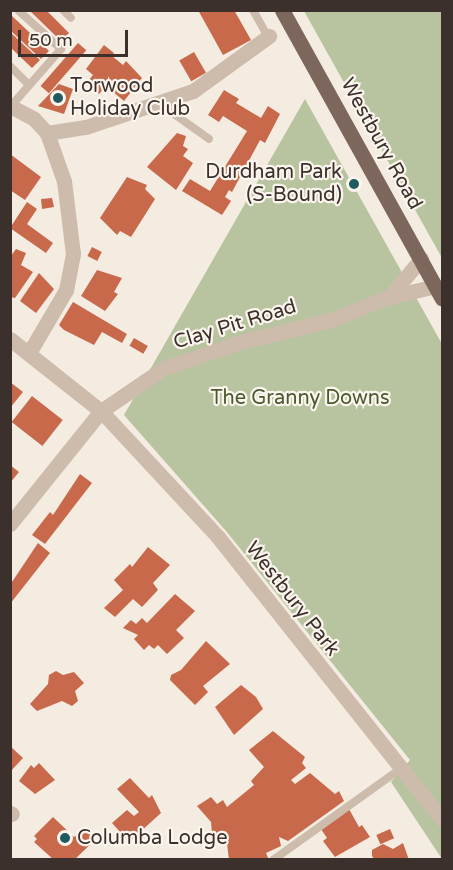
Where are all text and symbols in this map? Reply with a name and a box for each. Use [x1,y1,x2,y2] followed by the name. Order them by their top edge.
[21,18,130,56] scale bar
[29,29,73,51] text: 50 m
[70,74,190,121] place label: Torwood Holiday Club
[335,74,427,214] street label: Westbury Road
[51,91,65,105] marker: Torwood Holiday Club
[205,160,342,207] place label: Durdham Park (S-Bound)
[347,177,361,191] marker: Durdham Park (S-Bound)
[171,295,299,355] street label: Clay Pit Road
[210,386,390,410] park label: The Granny Downs
[240,537,344,661] street label: Westbury Park
[77,826,228,850] place label: Columba Lodge
[58,831,72,845] marker: Columba Lodge

